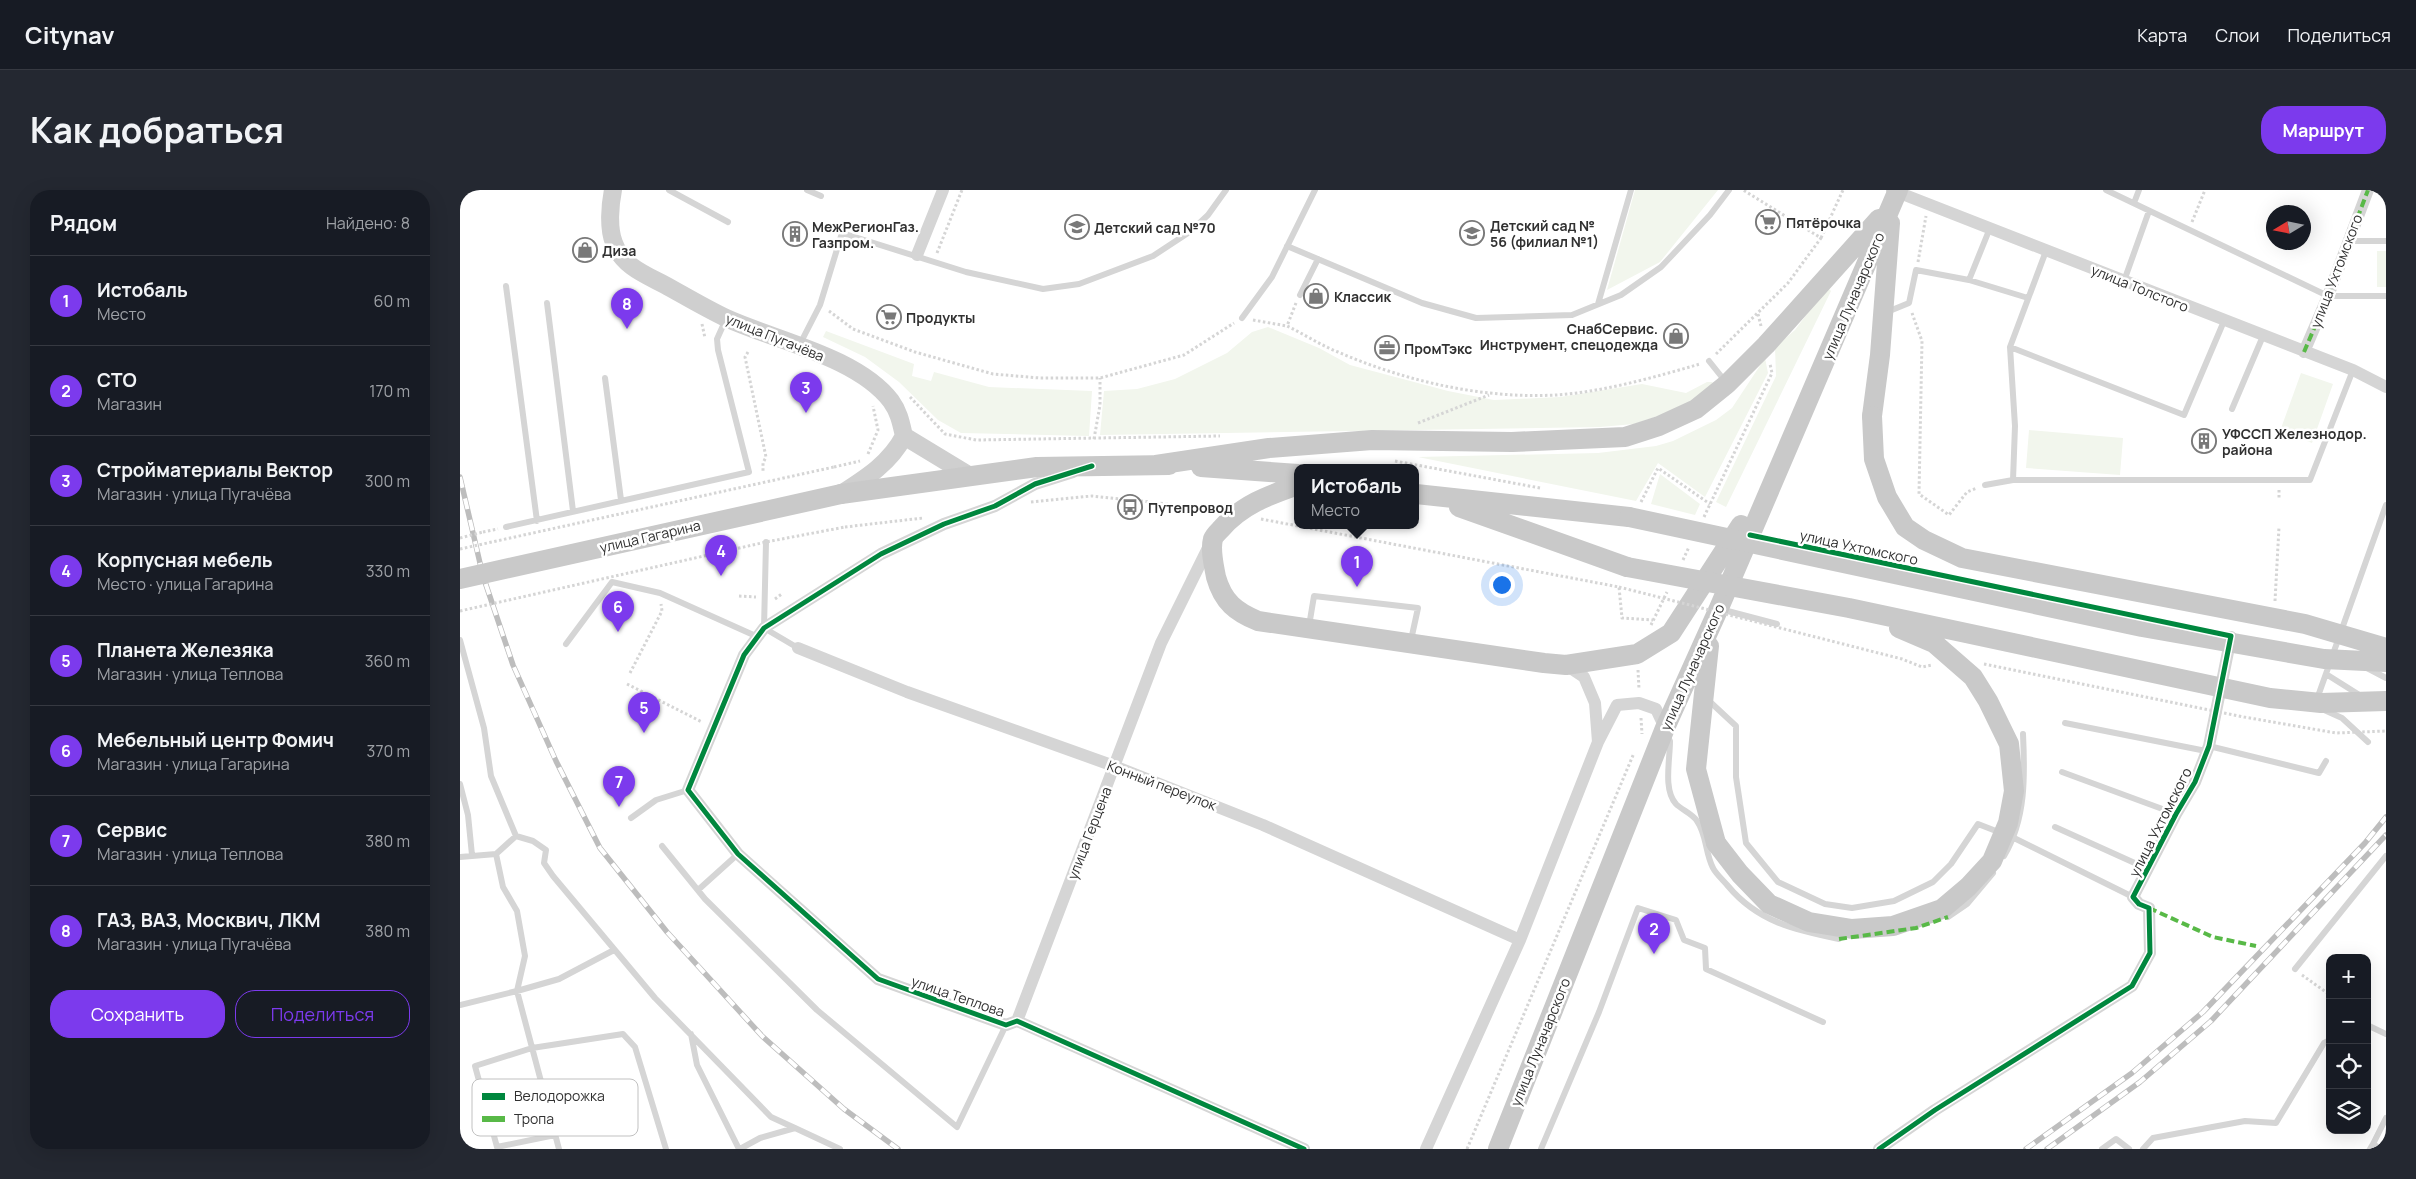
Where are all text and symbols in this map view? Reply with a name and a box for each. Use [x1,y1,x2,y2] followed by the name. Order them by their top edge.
[25,18,115,51] text: Citynav
[2137,23,2187,47] text: Карта
[2215,23,2259,47] text: Слои
[2287,23,2391,47] text: Поделиться
[30,106,284,154] text: Как добраться
[2261,106,2386,154] button: Маршрут
[2266,205,2311,250] north arrow
[50,209,117,237] text: Рядом
[1755,209,1781,235] supermarket icon: Пятёрочка
[2306,211,2366,331] street label: улица Ухтомского
[326,212,410,234] text: Найдено: 8
[1786,213,1861,232] place label: Пятёрочка
[1064,214,1090,240] school or university icon: Детский сад №70
[1490,216,1599,251] place label: Детский сад № 56 (филиал №1)
[812,217,919,252] place label: МежРегионГаз. Газпром.
[1094,218,1216,237] place label: Детский сад №70
[1459,220,1485,246] school or university icon: Детский сад № 56 (филиал №1)
[782,221,808,247] building icon: МежРегионГаз. Газпром.
[1818,229,1888,363] street label: улица Луначарского
[572,237,598,263] shop icon: Диза
[602,241,636,260] place label: Диза
[2089,260,2191,316] street label: улица Толстого
[97,277,188,303] text: Истобаль
[1303,283,1329,309] shop icon: Классик
[1334,287,1391,306] place label: Классик
[611,288,643,329] pin: 8
[62,290,70,312] text: 1
[374,290,410,312] text: 60 m
[97,303,146,325] text: Место
[876,304,902,330] supermarket icon: Продукты
[906,308,975,327] place label: Продукты
[723,309,827,365] street label: улица Пугачёва
[1480,319,1658,354] place label: СнабСервис. Инструмент, спецодежда
[1663,323,1689,349] shop icon: СнабСервис. Инструмент, спецодежда
[1374,335,1400,361] office icon: ПромТэкс
[1404,339,1472,358] place label: ПромТэкс
[97,367,137,393] text: СТО
[790,372,822,413] pin: 3
[61,380,71,402] text: 2
[369,380,410,402] text: 170 m
[97,393,162,415] text: Магазин
[2222,424,2367,459] place label: УФССП Железнодор. района
[2191,428,2217,454] building icon: УФССП Железнодор. района
[97,457,333,483] text: Стройматериалы Вектор
[1294,464,1419,529] popup
[61,470,71,492] text: 3
[365,470,410,492] text: 300 m
[1311,473,1402,499] text: Истобаль
[97,483,291,505] text: Магазин · улица Пугачёва
[1117,494,1143,520] bus stop icon: Путепровод
[1148,498,1233,517] place label: Путепровод
[1311,499,1360,521] text: Место
[598,515,702,557] street label: улица Гагарина
[1798,525,1920,569] street label: улица Ухтомского
[705,535,737,576] pin: 4
[1341,546,1373,587] pin: 1
[97,547,273,573] text: Корпусная мебель
[61,560,71,582] text: 4
[366,560,410,582] text: 330 m
[1489,572,1515,598] your location
[97,573,273,595] text: Место · улица Гагарина
[602,591,634,632] pin: 6
[1656,601,1728,733] street label: улица Луначарского
[97,637,274,663] text: Планета Железяка
[61,650,71,672] text: 5
[365,650,410,672] text: 360 m
[97,663,283,685] text: Магазин · улица Теплова
[628,692,660,733] pin: 5
[97,727,334,753] text: Мебельный центр Фомич
[61,740,71,762] text: 6
[367,740,410,762] text: 370 m
[97,753,290,775] text: Магазин · улица Гагарина
[1105,755,1220,815] street label: Конный переулок
[2124,764,2196,880] street label: улица Ухтомского
[603,766,635,807] pin: 7
[1063,784,1115,882] street label: улица Герцена
[97,817,167,843] text: Сервис
[62,830,70,852] text: 7
[365,830,410,852] text: 380 m
[97,843,283,865] text: Магазин · улица Теплова
[97,907,320,933] text: ГАЗ, ВАЗ, Москвич, ЛКМ
[1638,913,1670,954] pin: 2
[61,920,71,942] text: 8
[365,920,410,942] text: 380 m
[97,933,291,955] text: Магазин · улица Пугачёва
[2326,954,2371,1134] map controls
[2326,954,2371,999] button: +
[909,971,1007,1021] street label: улица Теплова
[1506,975,1574,1109] street label: улица Луначарского
[50,990,225,1038] button: Сохранить
[235,990,410,1038] button: Поделиться
[2326,999,2371,1044] button: −
[2326,1044,2371,1089] button: locate
[472,1079,638,1136] legend
[514,1086,605,1105] text: Велодорожка
[2326,1089,2371,1134] button: layers
[514,1109,554,1128] text: Тропа

